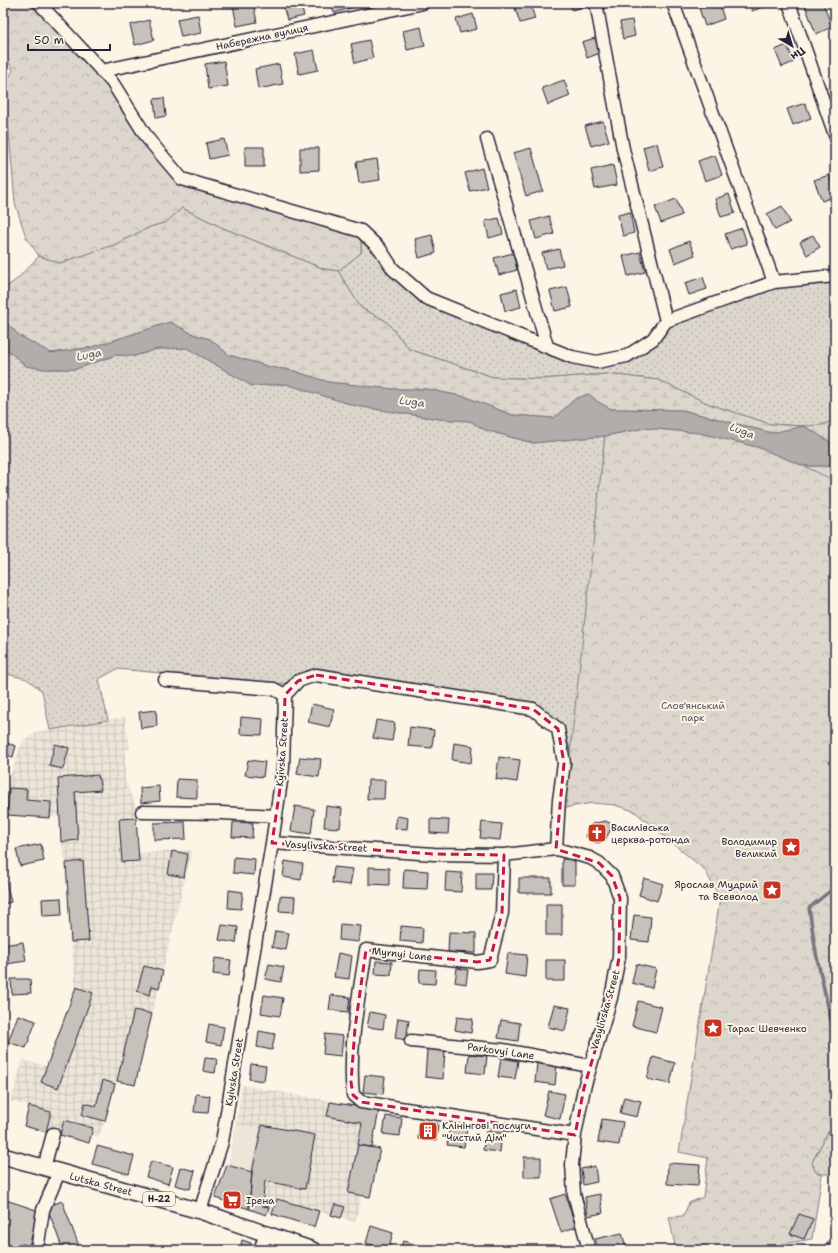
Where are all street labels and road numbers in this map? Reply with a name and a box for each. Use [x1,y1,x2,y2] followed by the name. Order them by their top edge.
[215,21,309,53] street label: Набережна вулиця
[273,717,291,787] street label: Kyivska Street
[284,837,368,855] street label: Vasylivska Street
[371,944,433,964] street label: Myrnyi Lane
[587,968,623,1052] street label: Vasylivska Street
[222,1037,246,1107] street label: Kyivska Street
[467,1040,536,1062] street label: Parkovyi Lane
[68,1169,134,1199] street label: Lutska Street
[143,1192,175,1206] road number: Н-22

